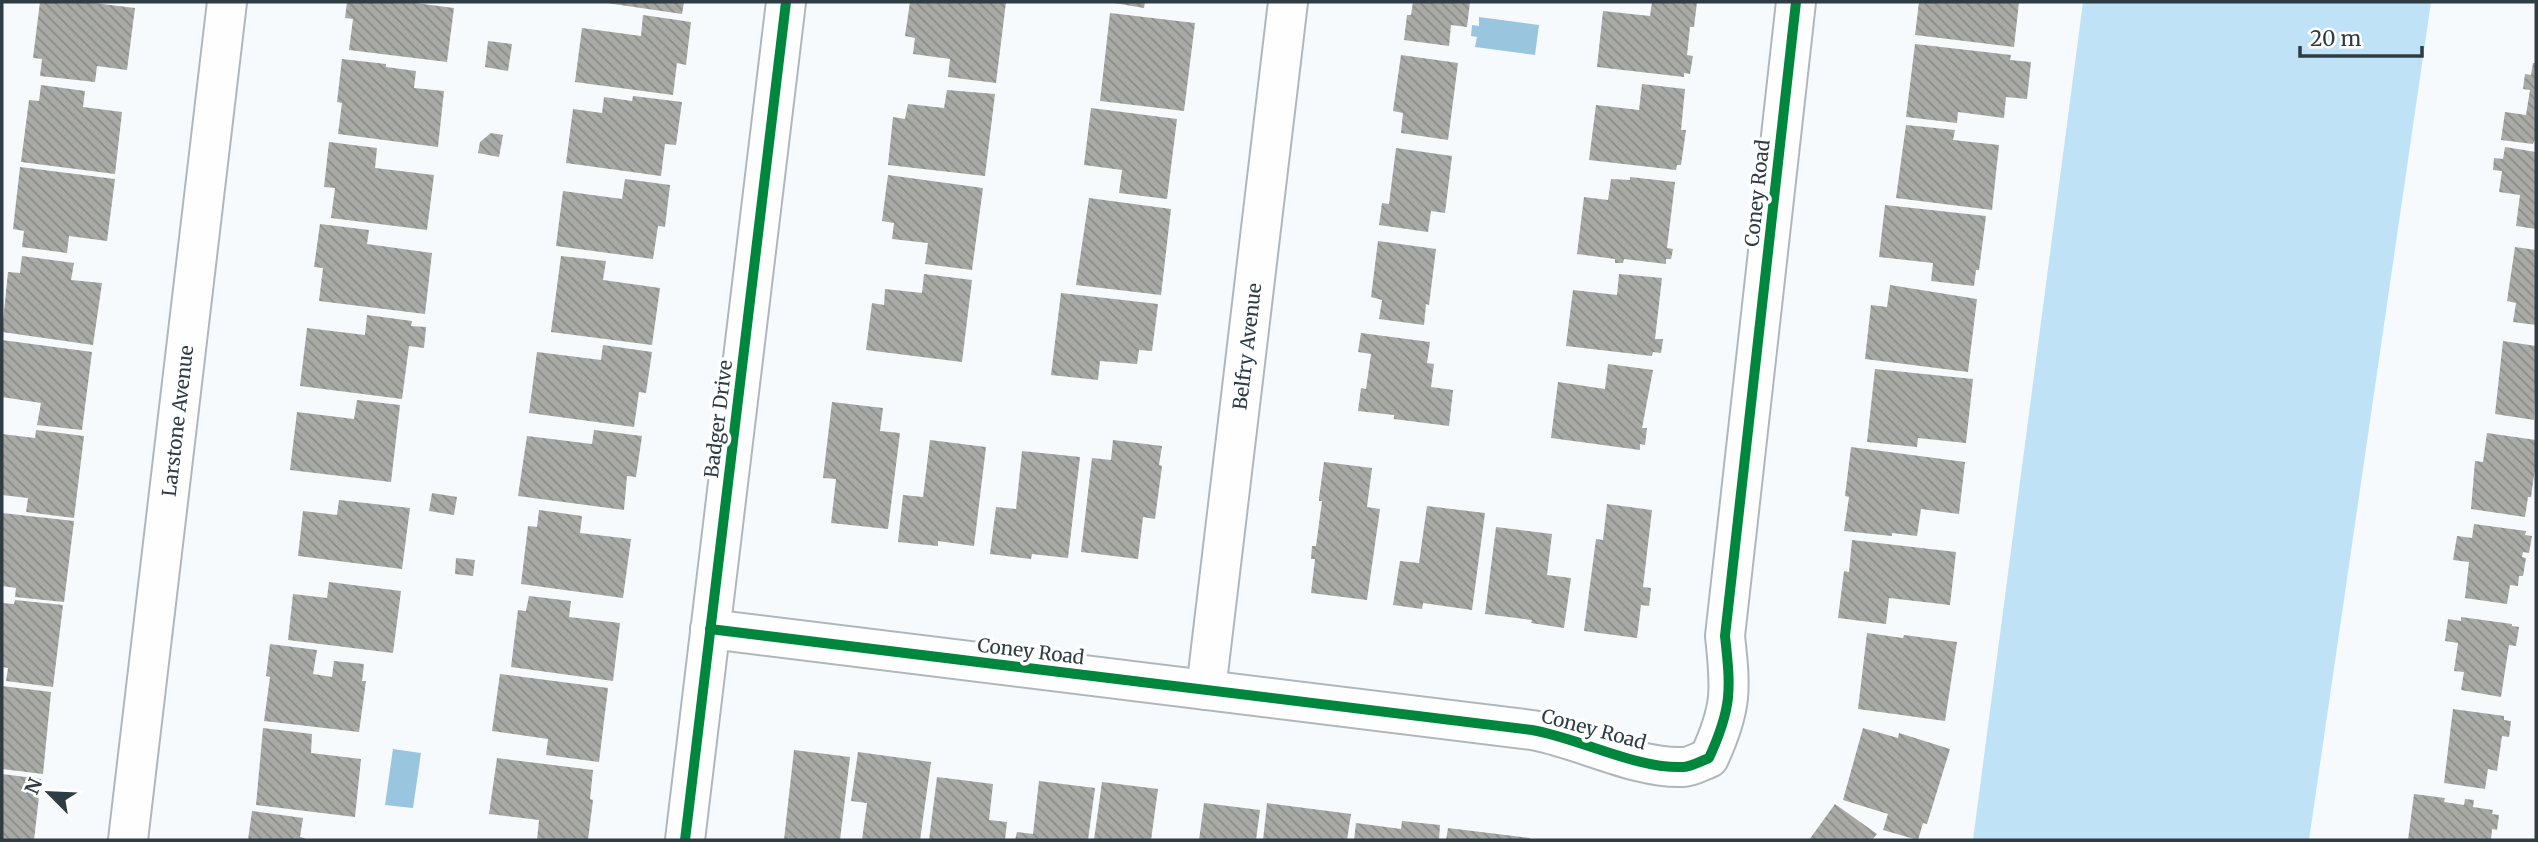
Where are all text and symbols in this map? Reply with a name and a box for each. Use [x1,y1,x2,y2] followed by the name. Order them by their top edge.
[2300,14,2422,58] scale bar
[2310,25,2362,52] text: 20 m
[1739,138,1775,248] street label: Coney Road
[1227,282,1266,411] street label: Belfry Avenue
[157,344,198,498] street label: Larstone Avenue
[699,359,737,479] street label: Badger Drive
[976,633,1086,669] street label: Coney Road
[1539,703,1649,755] street label: Coney Road
[14,758,84,828] north arrow
[19,774,47,798] text: N

